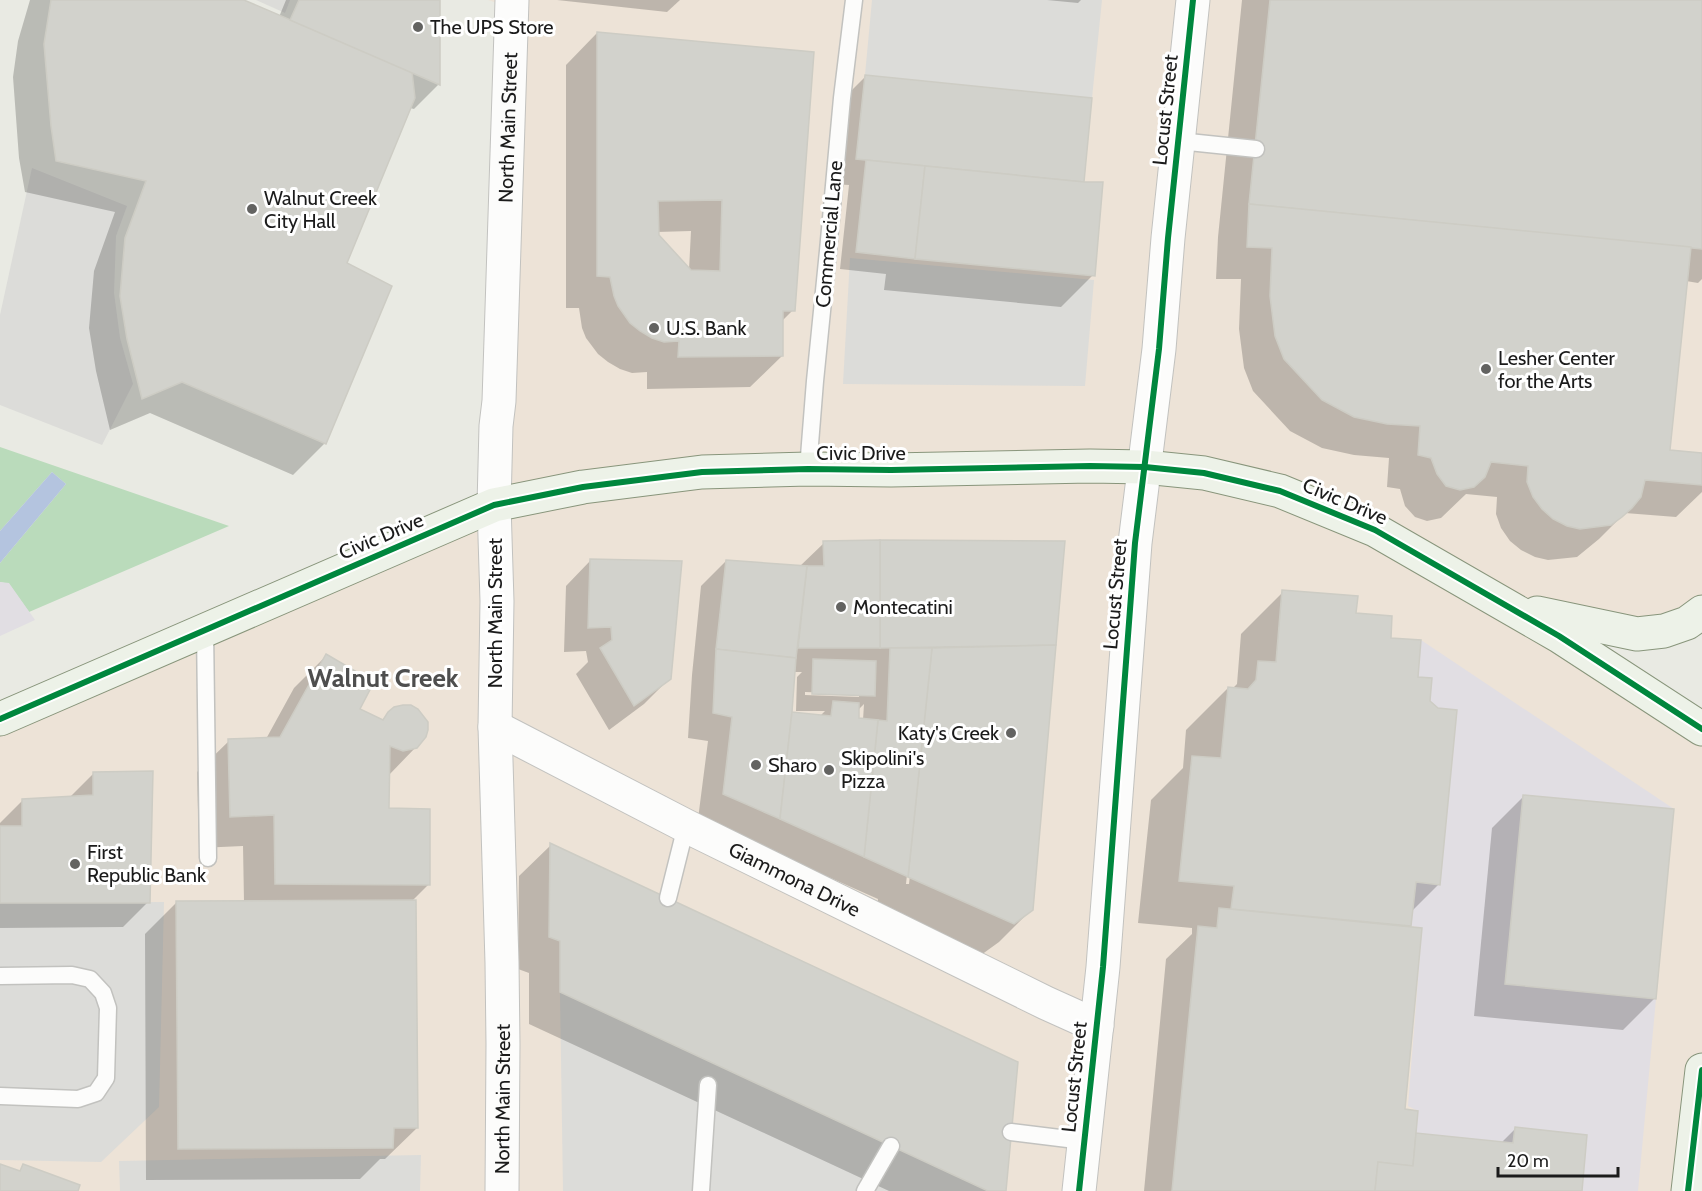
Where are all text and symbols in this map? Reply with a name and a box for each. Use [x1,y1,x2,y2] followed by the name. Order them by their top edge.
[430,15,554,39] place label: The UPS Store
[411,20,425,34] marker: The UPS Store
[493,52,522,203] street label: North Main Street
[1147,53,1183,167] street label: Locust Street
[811,159,847,309] street label: Commercial Lane
[264,186,377,233] place label: Walnut Creek City Hall
[245,202,259,216] marker: Walnut Creek City Hall
[666,316,746,340] place label: U.S. Bank
[647,321,661,335] marker: U.S. Bank
[1498,346,1615,393] place label: Lesher Center for the Arts
[1479,362,1493,376] marker: Lesher Center for the Arts
[816,441,906,465] street label: Civic Drive
[1299,472,1391,530] street label: Civic Drive
[335,507,427,565] street label: Civic Drive
[1098,537,1132,650] street label: Locust Street
[483,538,507,688] street label: North Main Street
[853,595,953,619] place label: Montecatini
[834,600,848,614] marker: Montecatini
[308,662,459,694] district label: Walnut Creek
[898,721,999,745] place label: Katy's Creek
[1004,726,1018,740] marker: Katy's Creek
[841,746,924,793] place label: Skipolini's Pizza
[768,753,817,777] place label: Sharo
[749,758,763,772] marker: Sharo
[822,763,836,777] marker: Skipolini's Pizza
[725,837,864,922] street label: Giammona Drive
[87,840,206,887] place label: First Republic Bank
[68,857,82,871] marker: First Republic Bank
[1056,1020,1092,1134] street label: Locust Street
[490,1023,515,1174] street label: North Main Street
[1498,1140,1618,1178] scale bar
[1507,1150,1549,1172] text: 20 m

